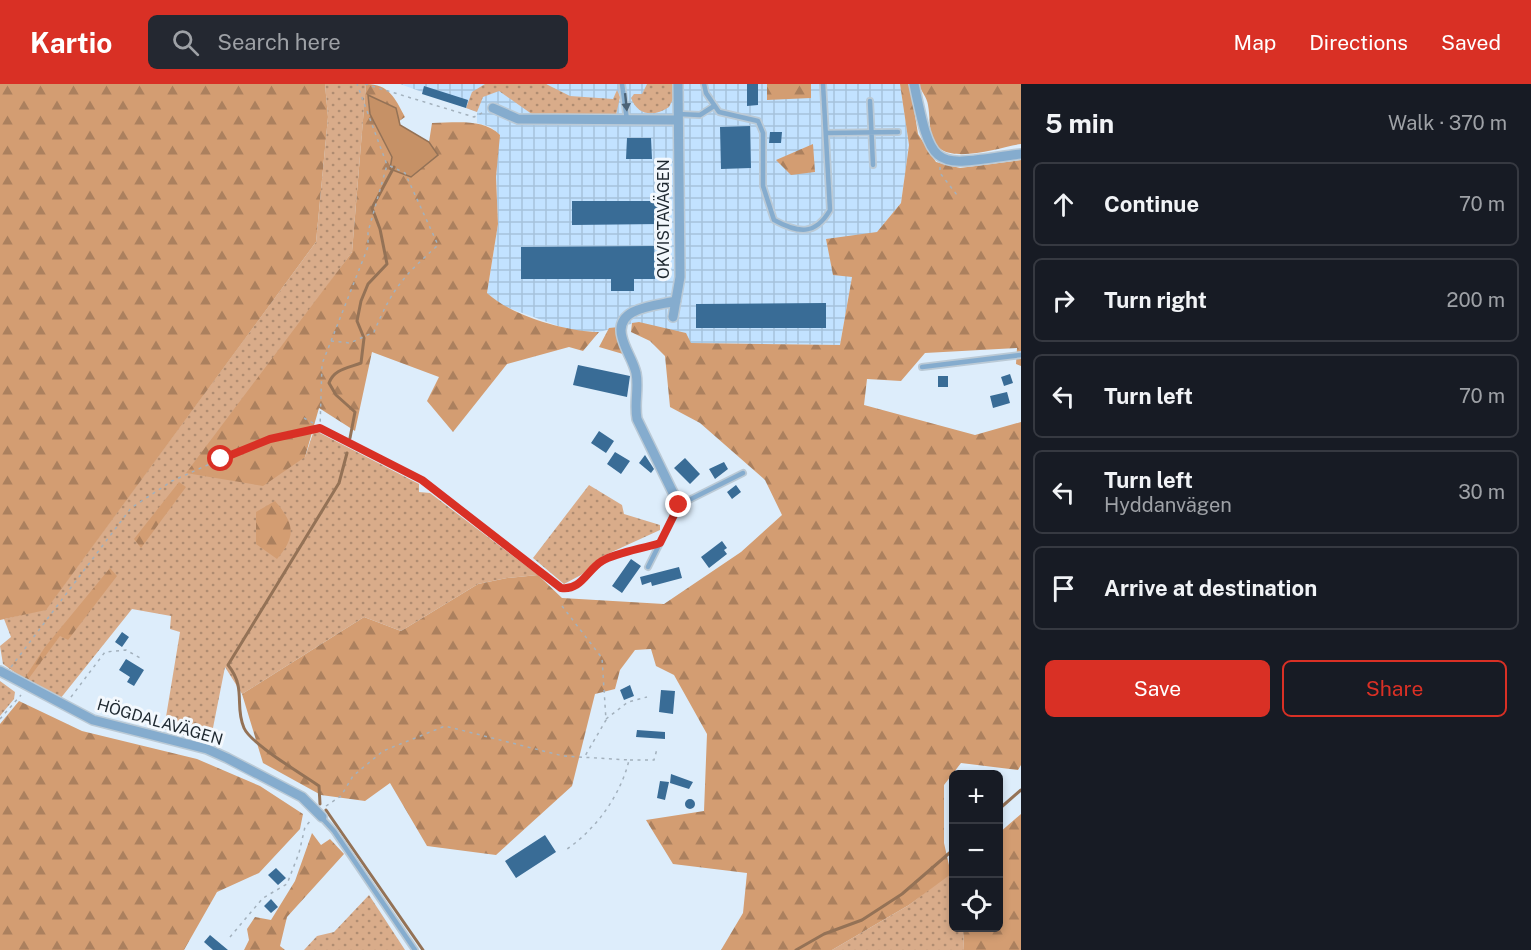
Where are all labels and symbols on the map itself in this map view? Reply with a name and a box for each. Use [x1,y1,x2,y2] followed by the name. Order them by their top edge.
[621,93,631,112] one-way arrow
[653,159,673,279] street label: OKVISTAVÄGEN
[207,445,233,471] route start
[665,491,691,517] route end
[95,694,225,749] street label: HÖGDALAVÄGEN

